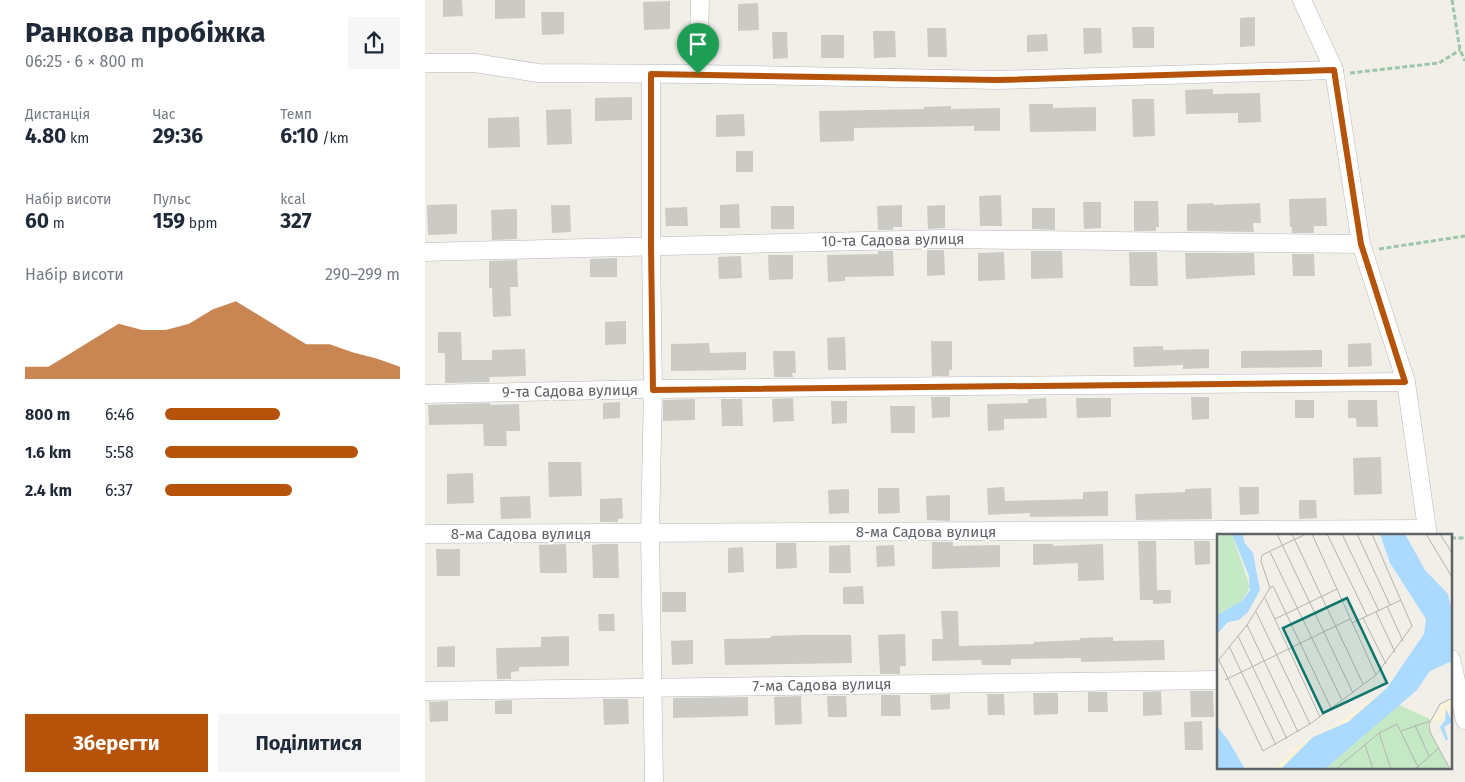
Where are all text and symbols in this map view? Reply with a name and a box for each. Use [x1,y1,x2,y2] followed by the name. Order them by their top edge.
[25,16,266,49] text: Ранкова пробіжка
[348,17,400,69] button: share
[677,23,719,74] pin
[684,30,712,58] icon: arrive
[25,52,144,71] text: 06:25 · 6 × 800 m
[25,106,90,123] text: Дистанція
[153,106,176,123] text: Час
[280,106,312,123] text: Темп
[25,123,66,149] text: 4.80
[153,123,203,149] text: 29:36
[280,123,319,149] text: 6:10
[66,130,89,147] text: km
[319,130,349,147] text: /km
[25,191,111,208] text: Набір висоти
[153,191,191,208] text: Пульс
[280,191,306,208] text: kcal
[25,208,49,234] text: 60
[153,208,185,234] text: 159
[280,208,312,234] text: 327
[49,215,65,232] text: m
[185,215,217,232] text: bpm
[821,230,965,250] street label: 10-та Садова вулиця
[25,265,124,284] text: Набір висоти
[325,265,400,284] text: 290–299 m
[502,381,638,401] street label: 9-та Садова вулиця
[25,405,70,424] text: 800 m
[105,405,134,424] text: 6:46
[25,443,71,462] text: 1.6 km
[105,443,134,462] text: 5:58
[25,481,72,500] text: 2.4 km
[105,481,133,500] text: 6:37
[856,523,996,541] street label: 8-ма Садова вулиця
[451,525,591,543] street label: 8-ма Садова вулиця
[1217,534,1453,770] inset map
[752,675,892,695] street label: 7-ма Садова вулиця
[25,714,208,772] button: Зберегти
[218,714,400,772] button: Поділитися

